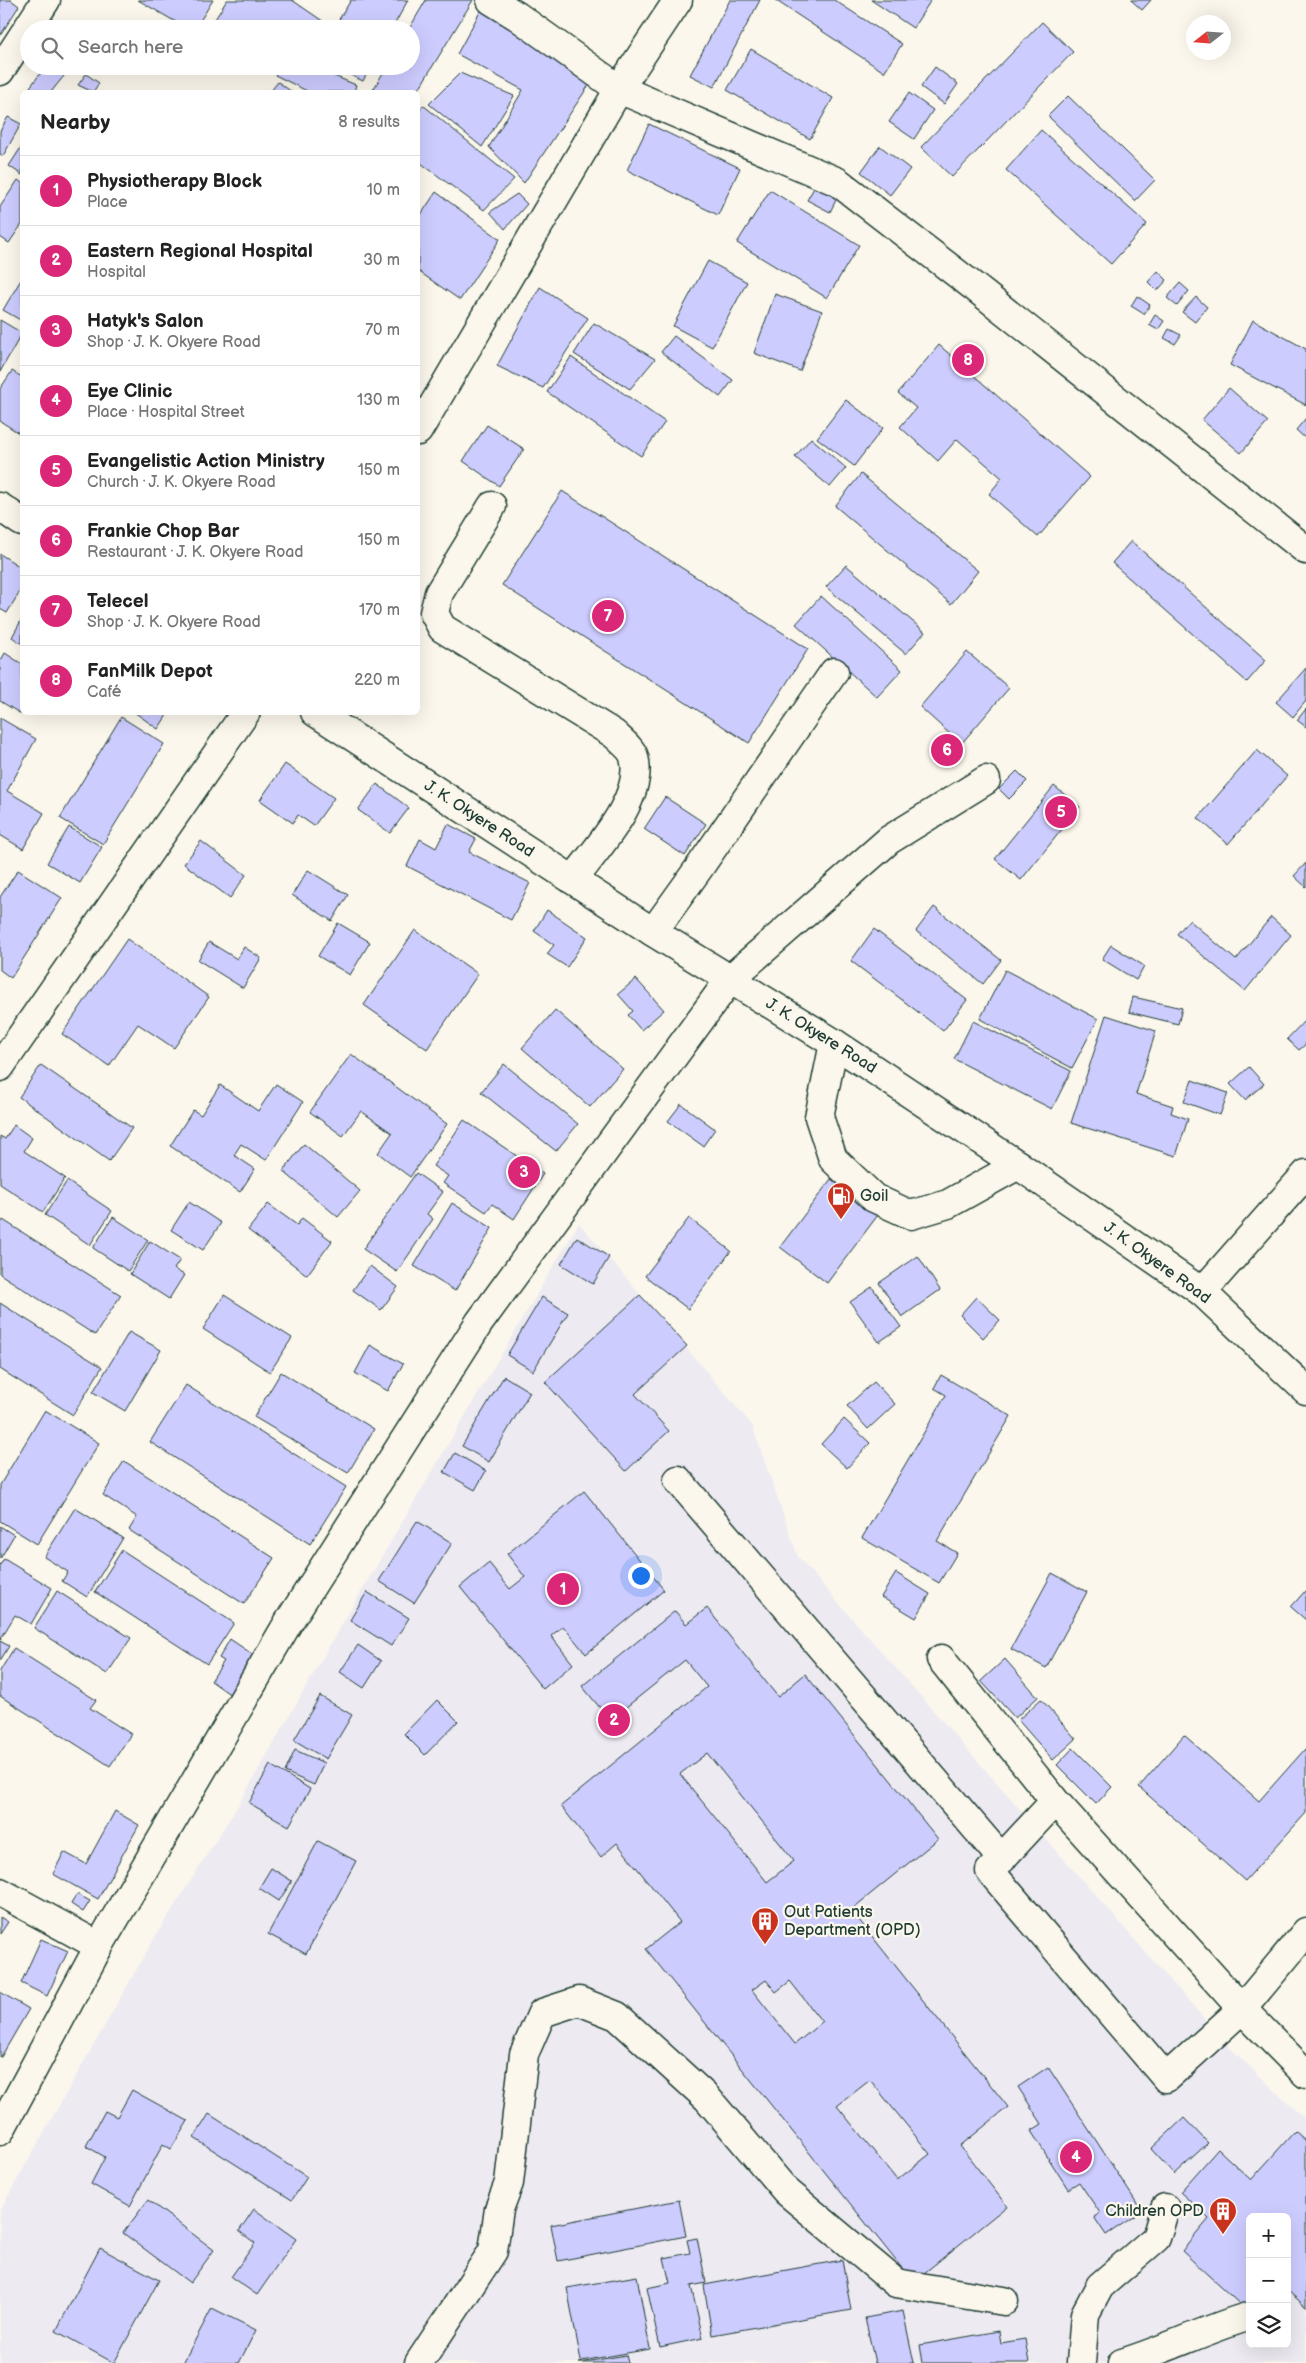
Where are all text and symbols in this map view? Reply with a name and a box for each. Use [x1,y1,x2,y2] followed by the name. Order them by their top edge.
[1186,15,1231,60] north arrow
[20,20,420,75] search box
[38,34,66,62] icon: search
[78,36,183,59] text: Search here
[40,110,110,135] text: Nearby
[338,113,400,132] text: 8 results
[87,170,262,193] text: Physiotherapy Block
[53,181,59,200] text: 1
[367,181,400,200] text: 10 m
[87,193,128,212] text: Place
[87,240,313,263] text: Eastern Regional Hospital
[51,251,61,270] text: 2
[363,251,400,270] text: 30 m
[87,263,146,282] text: Hospital
[87,310,204,333] text: Hatyk's Salon
[51,321,61,340] text: 3
[365,321,400,340] text: 70 m
[87,333,261,352] text: Shop · J. K. Okyere Road
[952,341,984,379] pin: 8
[87,380,172,403] text: Eye Clinic
[51,391,61,410] text: 4
[357,391,400,410] text: 130 m
[87,403,245,422] text: Place · Hospital Street
[87,450,325,473] text: Evangelistic Action Ministry
[51,461,61,480] text: 5
[358,461,400,480] text: 150 m
[87,473,276,492] text: Church · J. K. Okyere Road
[87,520,239,543] text: Frankie Chop Bar
[51,531,61,550] text: 6
[358,531,400,550] text: 150 m
[87,543,304,562] text: Restaurant · J. K. Okyere Road
[87,590,148,613] text: Telecel
[592,597,624,635] pin: 7
[52,601,60,620] text: 7
[359,601,400,620] text: 170 m
[87,613,261,632] text: Shop · J. K. Okyere Road
[87,660,213,683] text: FanMilk Depot
[51,671,61,690] text: 8
[354,671,400,690] text: 220 m
[87,683,121,702] text: Café
[931,731,963,769] pin: 6
[420,776,538,862] street label: J. K. Okyere Road
[1045,793,1077,831] pin: 5
[762,994,880,1078] street label: J. K. Okyere Road
[508,1153,540,1191] pin: 3
[826,1181,856,1220] fuel station icon: Goil
[860,1187,888,1206] place label: Goil
[1100,1218,1214,1308] street label: J. K. Okyere Road
[628,1563,654,1589] your location
[547,1570,579,1608] pin: 1
[598,1701,630,1739] pin: 2
[784,1903,921,1940] place label: Out Patients Department (OPD)
[750,1906,780,1945] building icon: Out Patients Department (OPD)
[1060,2138,1092,2176] pin: 4
[1208,2196,1238,2235] building icon: Children OPD
[1105,2202,1204,2221] place label: Children OPD
[1246,2213,1291,2348] map controls
[1246,2213,1291,2258] button: +
[1246,2258,1291,2303] button: −
[1246,2303,1291,2348] button: layers

